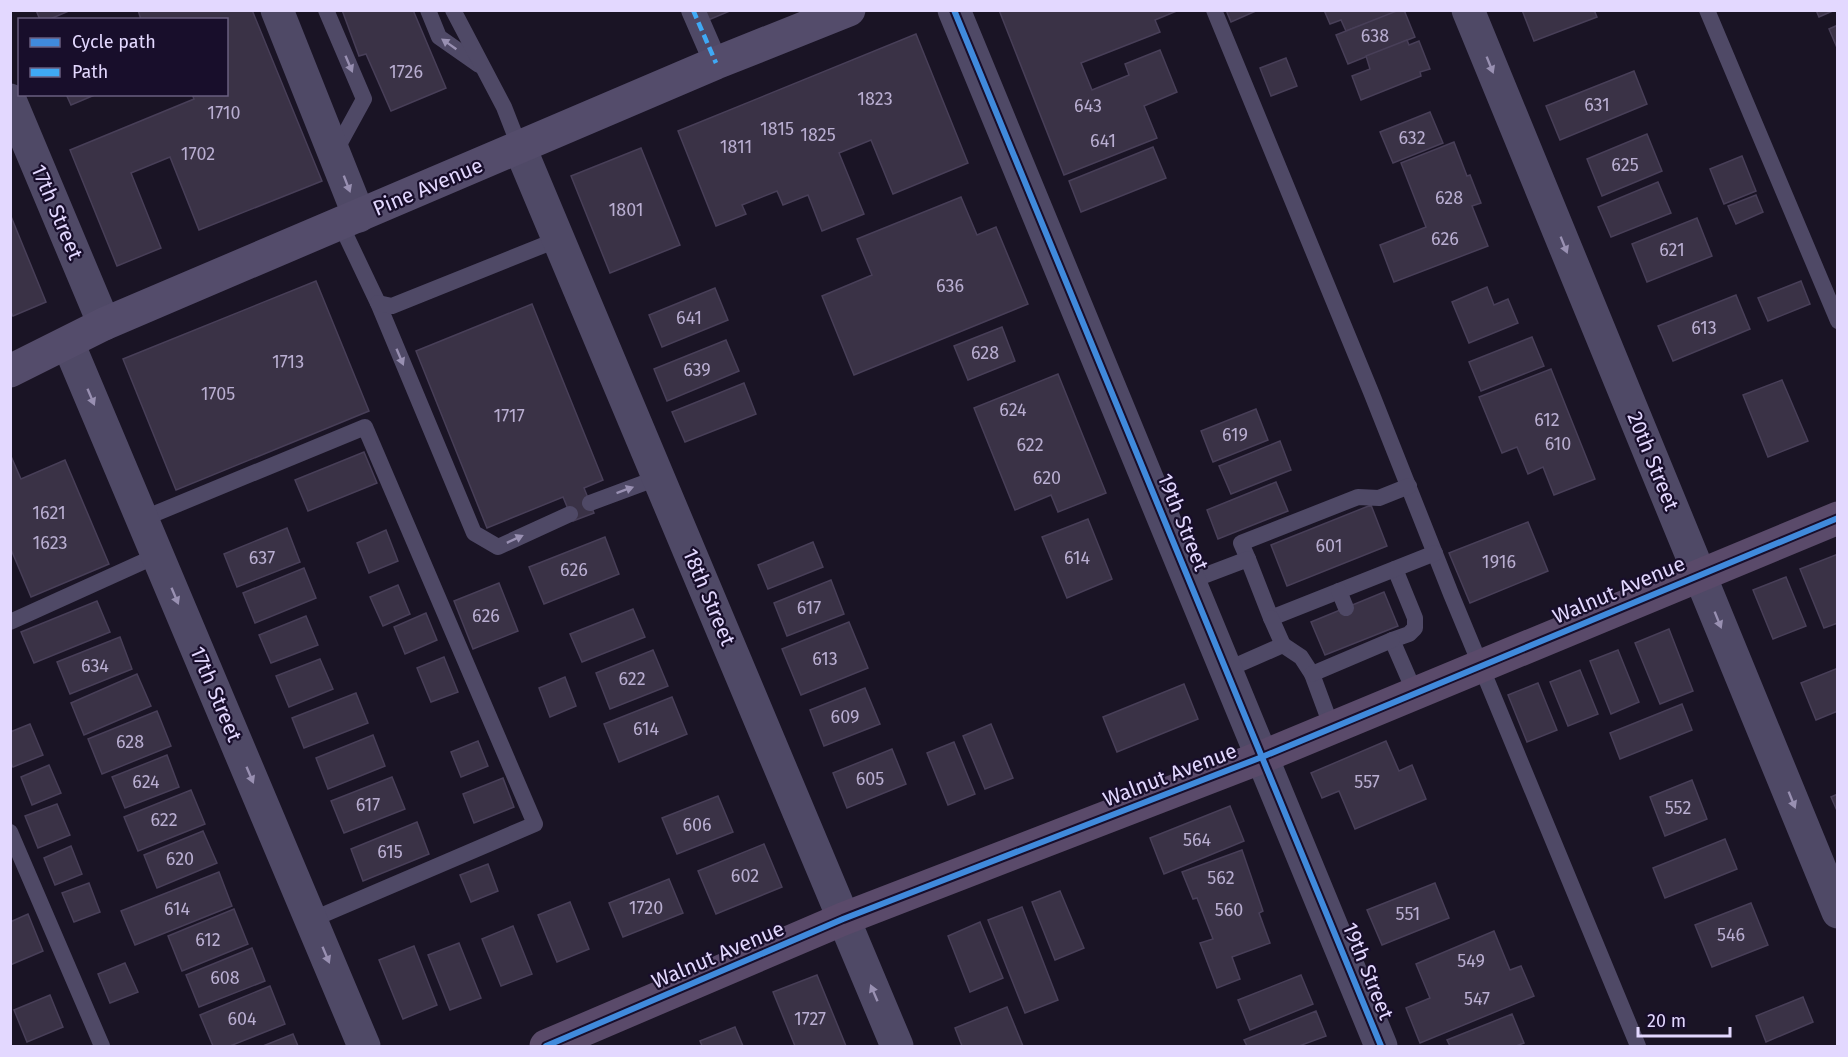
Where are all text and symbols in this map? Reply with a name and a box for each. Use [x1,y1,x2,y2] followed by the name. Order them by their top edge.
[18,18,228,96] legend
[1361,25,1389,47] house number: 638
[72,31,156,53] text: Cycle path
[441,39,457,50] one-way arrow
[344,56,354,74] one-way arrow
[1485,56,1495,74] one-way arrow
[72,61,108,83] text: Path
[389,61,423,83] house number: 1726
[857,88,893,110] house number: 1823
[1584,94,1610,116] house number: 631
[1074,95,1102,117] house number: 643
[207,102,241,124] house number: 1710
[760,118,794,140] house number: 1815
[800,124,836,146] house number: 1825
[1398,127,1426,149] house number: 632
[1090,130,1116,152] house number: 641
[720,136,752,158] house number: 1811
[181,143,215,165] house number: 1702
[369,152,487,222] street label: Pine Avenue
[1611,154,1639,176] house number: 625
[25,161,89,264] street label: 17th Street
[342,176,352,194] one-way arrow
[1435,187,1463,209] house number: 628
[608,199,644,221] house number: 1801
[1431,228,1459,250] house number: 626
[1560,236,1569,254] one-way arrow
[1659,239,1685,261] house number: 621
[936,275,964,297] house number: 636
[676,307,702,329] house number: 641
[1691,317,1717,339] house number: 613
[971,342,999,364] house number: 628
[396,348,405,366] one-way arrow
[272,351,304,373] house number: 1713
[683,359,711,381] house number: 639
[201,383,235,405] house number: 1705
[86,388,96,406] one-way arrow
[999,399,1027,421] house number: 624
[493,405,525,427] house number: 1717
[1621,408,1685,515] street label: 20th Street
[1534,409,1560,431] house number: 612
[1222,424,1248,446] house number: 619
[1545,433,1571,455] house number: 610
[1016,434,1044,456] house number: 622
[1033,467,1061,489] house number: 620
[1152,470,1214,575] street label: 19th Street
[616,485,634,495] one-way arrow
[32,502,66,524] house number: 1621
[33,532,67,554] house number: 1623
[506,535,523,544] one-way arrow
[1316,535,1342,557] house number: 601
[677,544,741,650] street label: 18th Street
[249,547,275,569] house number: 637
[1064,547,1090,569] house number: 614
[1549,550,1689,630] street label: Walnut Avenue
[1482,551,1516,573] house number: 1916
[560,559,588,581] house number: 626
[170,587,180,605] one-way arrow
[797,597,821,619] house number: 617
[472,605,500,627] house number: 626
[1713,611,1723,629] one-way arrow
[184,643,248,746] street label: 17th Street
[812,648,838,670] house number: 613
[81,655,109,677] house number: 634
[618,668,646,690] house number: 622
[831,706,859,728] house number: 609
[633,718,659,740] house number: 614
[116,731,144,753] house number: 628
[1099,738,1241,812] street label: Walnut Avenue
[245,767,255,785] one-way arrow
[856,768,884,790] house number: 605
[132,771,160,793] house number: 624
[1354,771,1380,793] house number: 557
[1788,791,1797,809] one-way arrow
[356,794,380,816] house number: 617
[1665,797,1691,819] house number: 552
[150,809,178,831] house number: 622
[682,814,712,836] house number: 606
[1183,829,1212,851] house number: 564
[377,841,403,863] house number: 615
[166,848,194,870] house number: 620
[731,865,759,887] house number: 602
[1207,867,1235,889] house number: 562
[629,897,663,919] house number: 1720
[164,898,190,920] house number: 614
[1215,899,1243,921] house number: 560
[1396,903,1420,925] house number: 551
[648,915,788,995] street label: Walnut Avenue
[1337,919,1399,1024] street label: 19th Street
[1717,924,1745,946] house number: 546
[195,929,221,951] house number: 612
[321,947,331,965] one-way arrow
[1457,950,1485,972] house number: 549
[210,967,240,989] house number: 608
[869,983,879,1001] one-way arrow
[1464,988,1490,1010] house number: 547
[1638,1000,1730,1038] scale bar
[227,1008,257,1030] house number: 604
[794,1008,826,1030] house number: 1727
[1647,1010,1686,1032] text: 20 m

